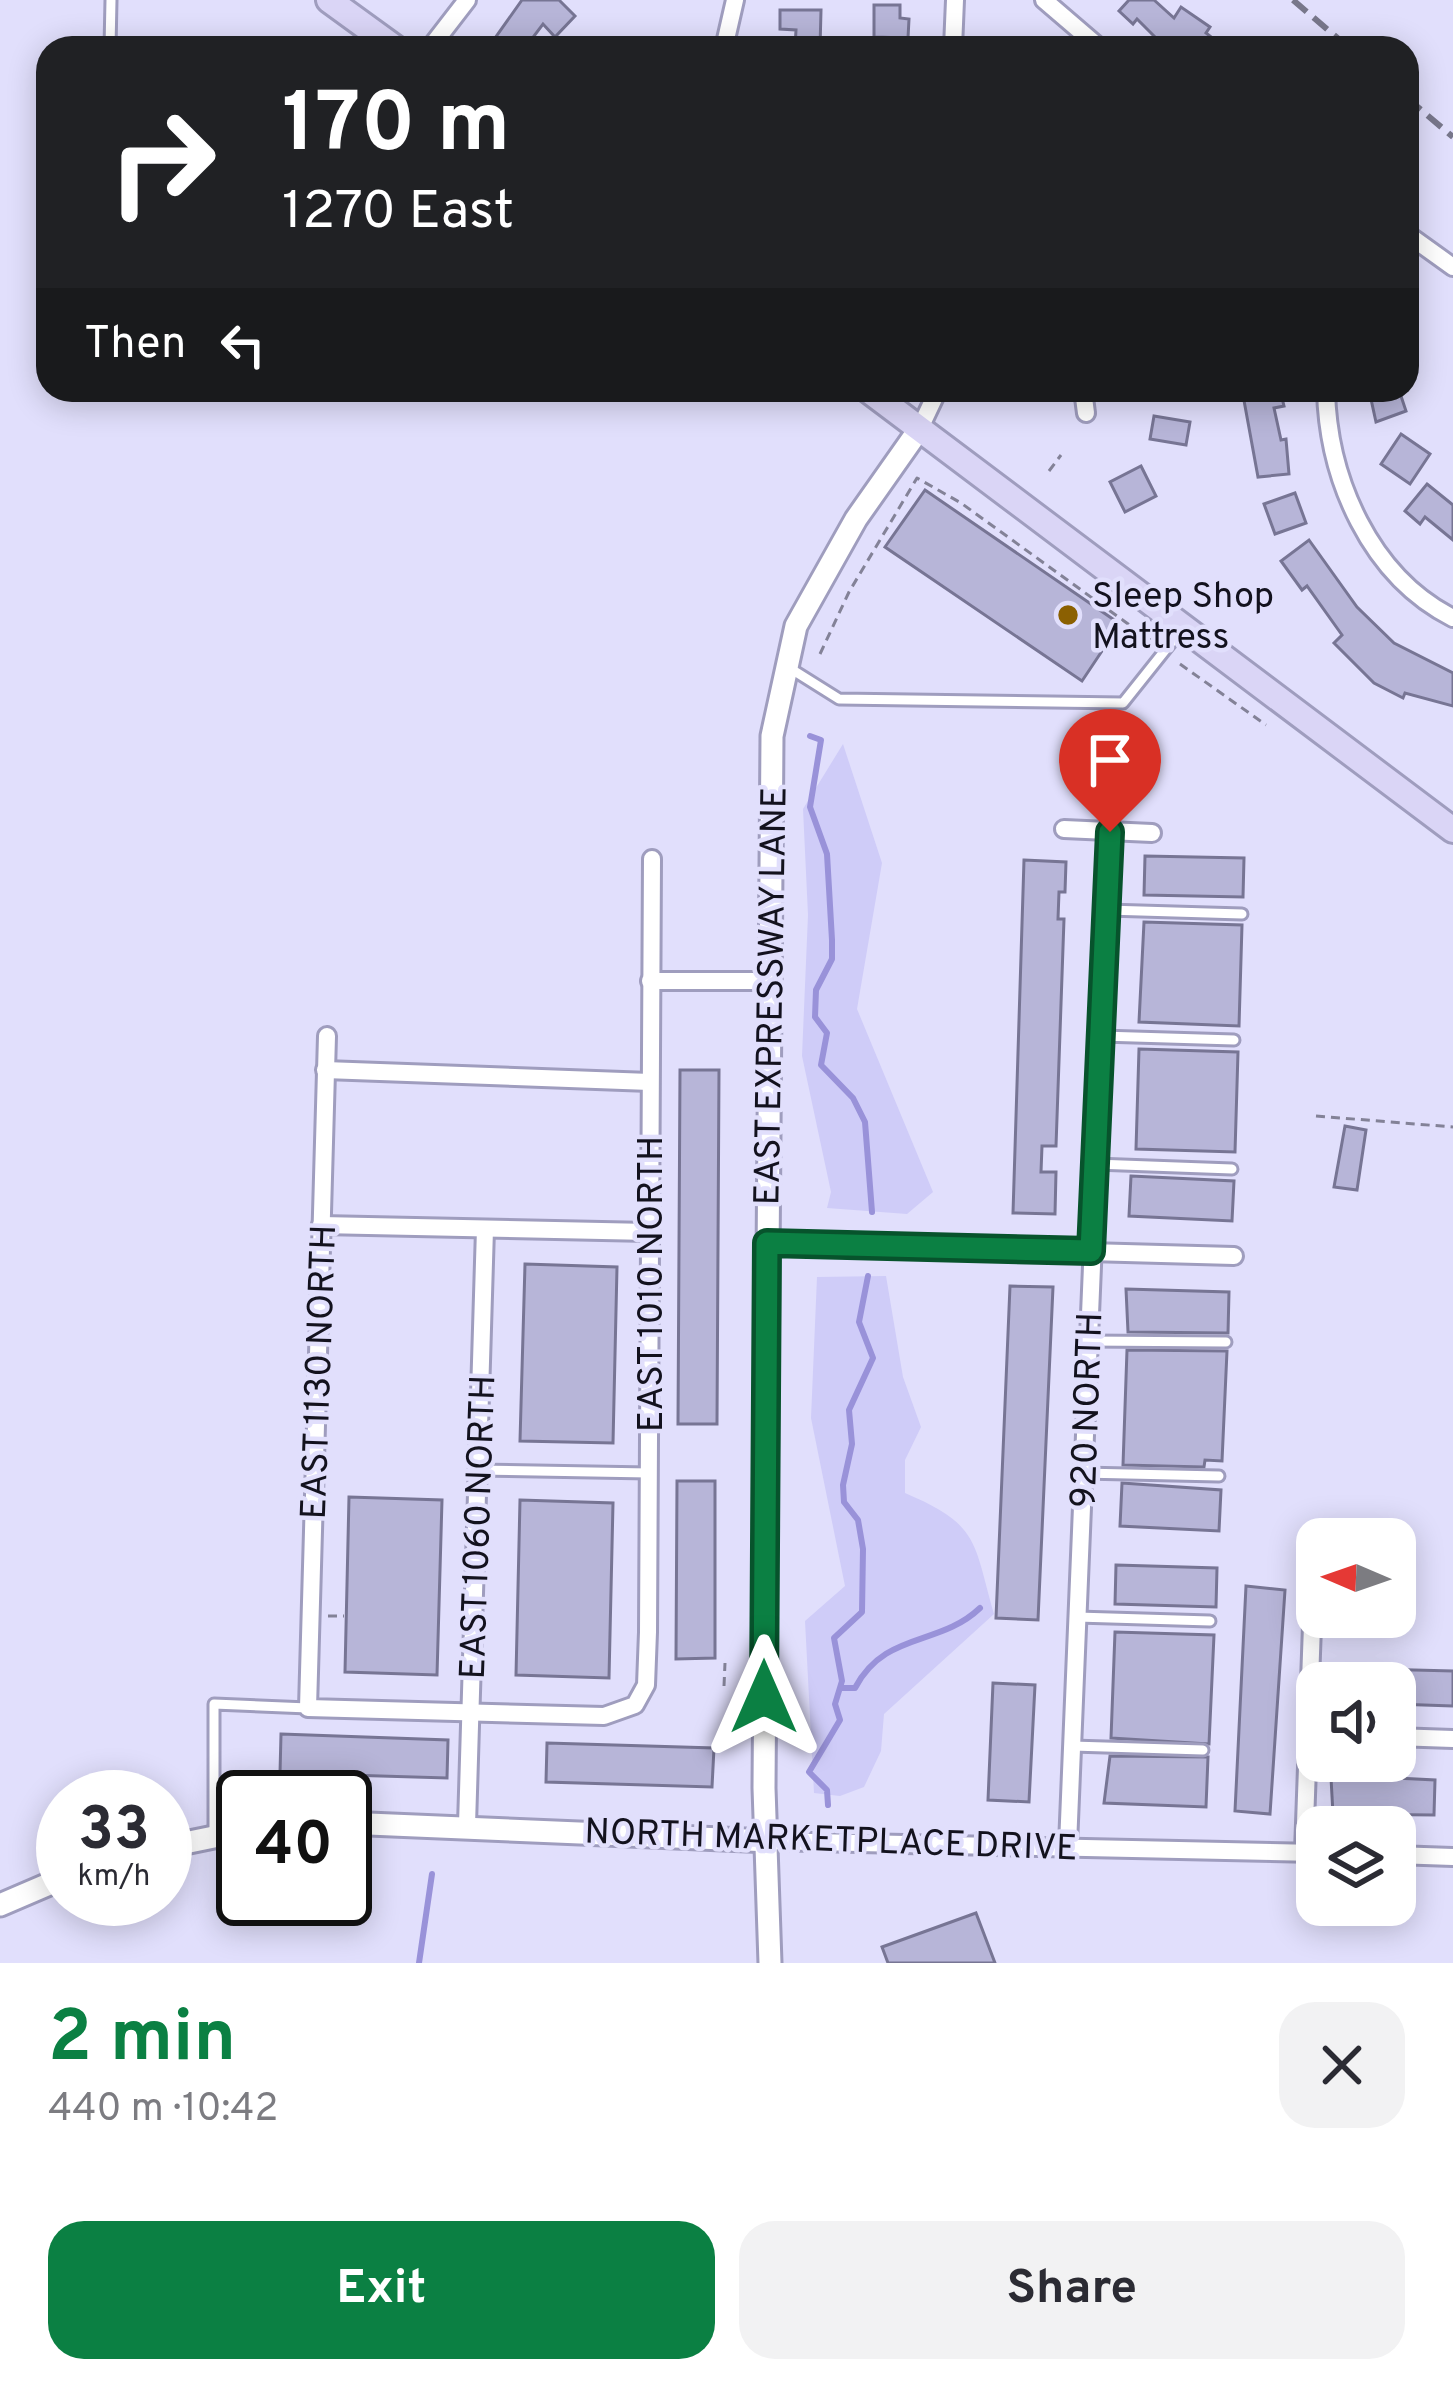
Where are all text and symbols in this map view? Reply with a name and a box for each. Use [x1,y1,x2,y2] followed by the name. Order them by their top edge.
[282,75,510,181] text: 170 m
[84,84,240,240] icon: right
[282,179,514,248] text: 1270 East
[210,312,276,378] icon: left
[84,317,186,374] text: Then
[1092,575,1274,662] place label: Sleep Shop Mattress
[1055,602,1081,628] marker: Sleep Shop Mattress
[1059,709,1161,832] pin
[1077,727,1143,793] icon: arrive
[746,786,800,1206] street label: EAST EXPRESSWAY LANE
[630,1136,676,1432] street label: EAST 1010 NORTH
[293,1224,349,1520] street label: EAST 1130 NORTH
[1063,1311,1115,1509] street label: 920 NORTH
[452,1374,508,1680] street label: EAST 1060 NORTH
[1296,1518,1416,1638] north arrow
[1296,1518,1416,1926] map controls
[701,1634,827,1760] position arrow
[1296,1662,1416,1782] button: sound
[216,1770,372,1926] speed limit sign: 40
[78,1795,150,1871] text: 33
[1296,1806,1416,1926] button: layers
[584,1810,1078,1874] street label: NORTH MARKETPLACE DRIVE
[78,1859,150,1896] text: km/h
[48,1995,236,2087] text: 2 min
[1279,2002,1405,2128] button: close
[48,2086,278,2135] text: 440 m · 10:42
[48,2221,715,2359] button: Exit
[739,2221,1405,2359] button: Share

